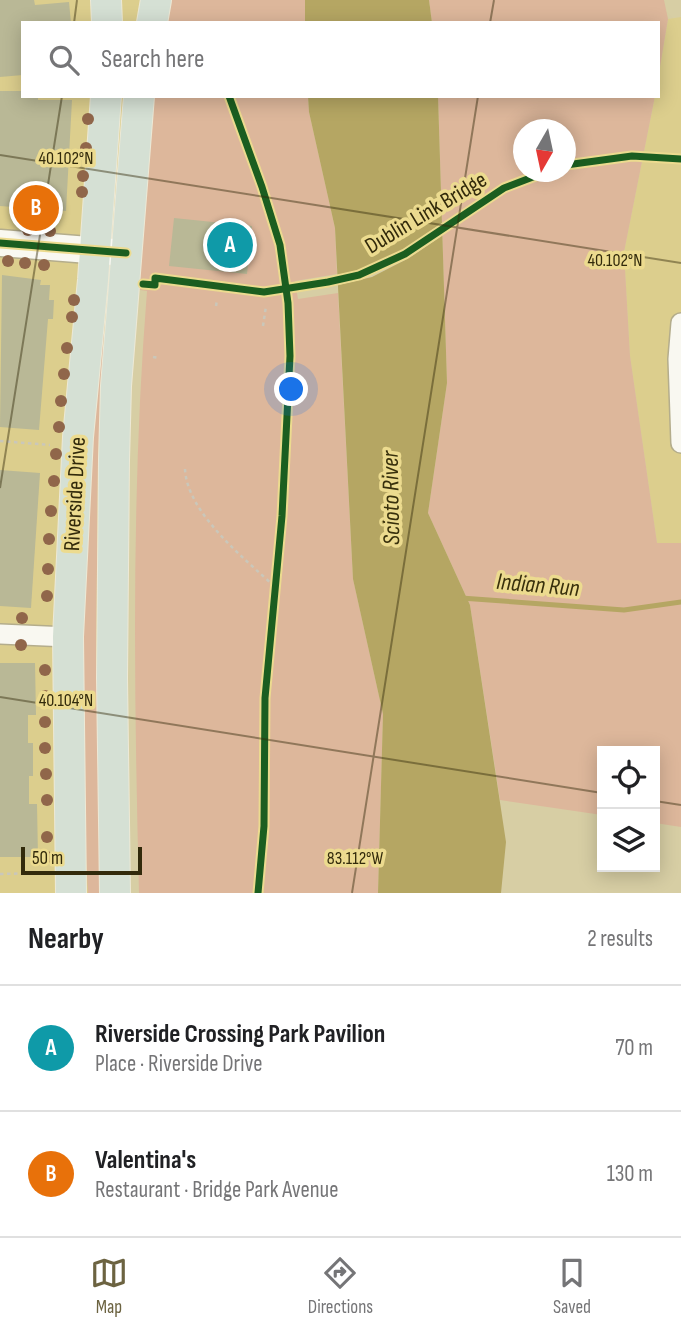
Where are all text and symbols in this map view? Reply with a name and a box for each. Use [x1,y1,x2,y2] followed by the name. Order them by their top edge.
[21,21,660,98] search box
[45,41,83,79] icon: search
[101,44,204,75] text: Search here
[513,119,576,182] north arrow
[39,148,93,169] text: 40.102°N
[360,166,492,260] street label: Dublin Link Bridge
[13,182,59,234] pin: B
[207,219,253,271] pin: A
[588,250,642,271] text: 40.102°N
[274,372,308,406] your location
[58,436,92,552] street label: Riverside Drive
[376,449,406,545] water label: Scioto River
[495,567,581,603] water label: Indian Run
[39,690,93,711] text: 40.104°N
[597,746,660,872] map controls
[597,746,660,809] button: locate
[597,809,660,872] button: layers
[21,844,142,876] scale bar
[32,847,63,870] text: 50 m
[327,848,383,869] text: 83.112°W
[28,921,104,957] text: Nearby
[587,925,653,953] text: 2 results
[95,1019,385,1050] text: Riverside Crossing Park Pavilion
[46,1034,56,1062] text: A
[615,1034,653,1062] text: 70 m
[95,1050,262,1078] text: Place · Riverside Drive
[95,1145,196,1176] text: Valentina's
[46,1160,56,1188] text: B
[607,1160,653,1188] text: 130 m
[95,1176,338,1204] text: Restaurant · Bridge Park Avenue
[90,1254,128,1319] tab: Map
[308,1254,373,1319] tab: Directions
[553,1254,591,1319] tab: Saved

